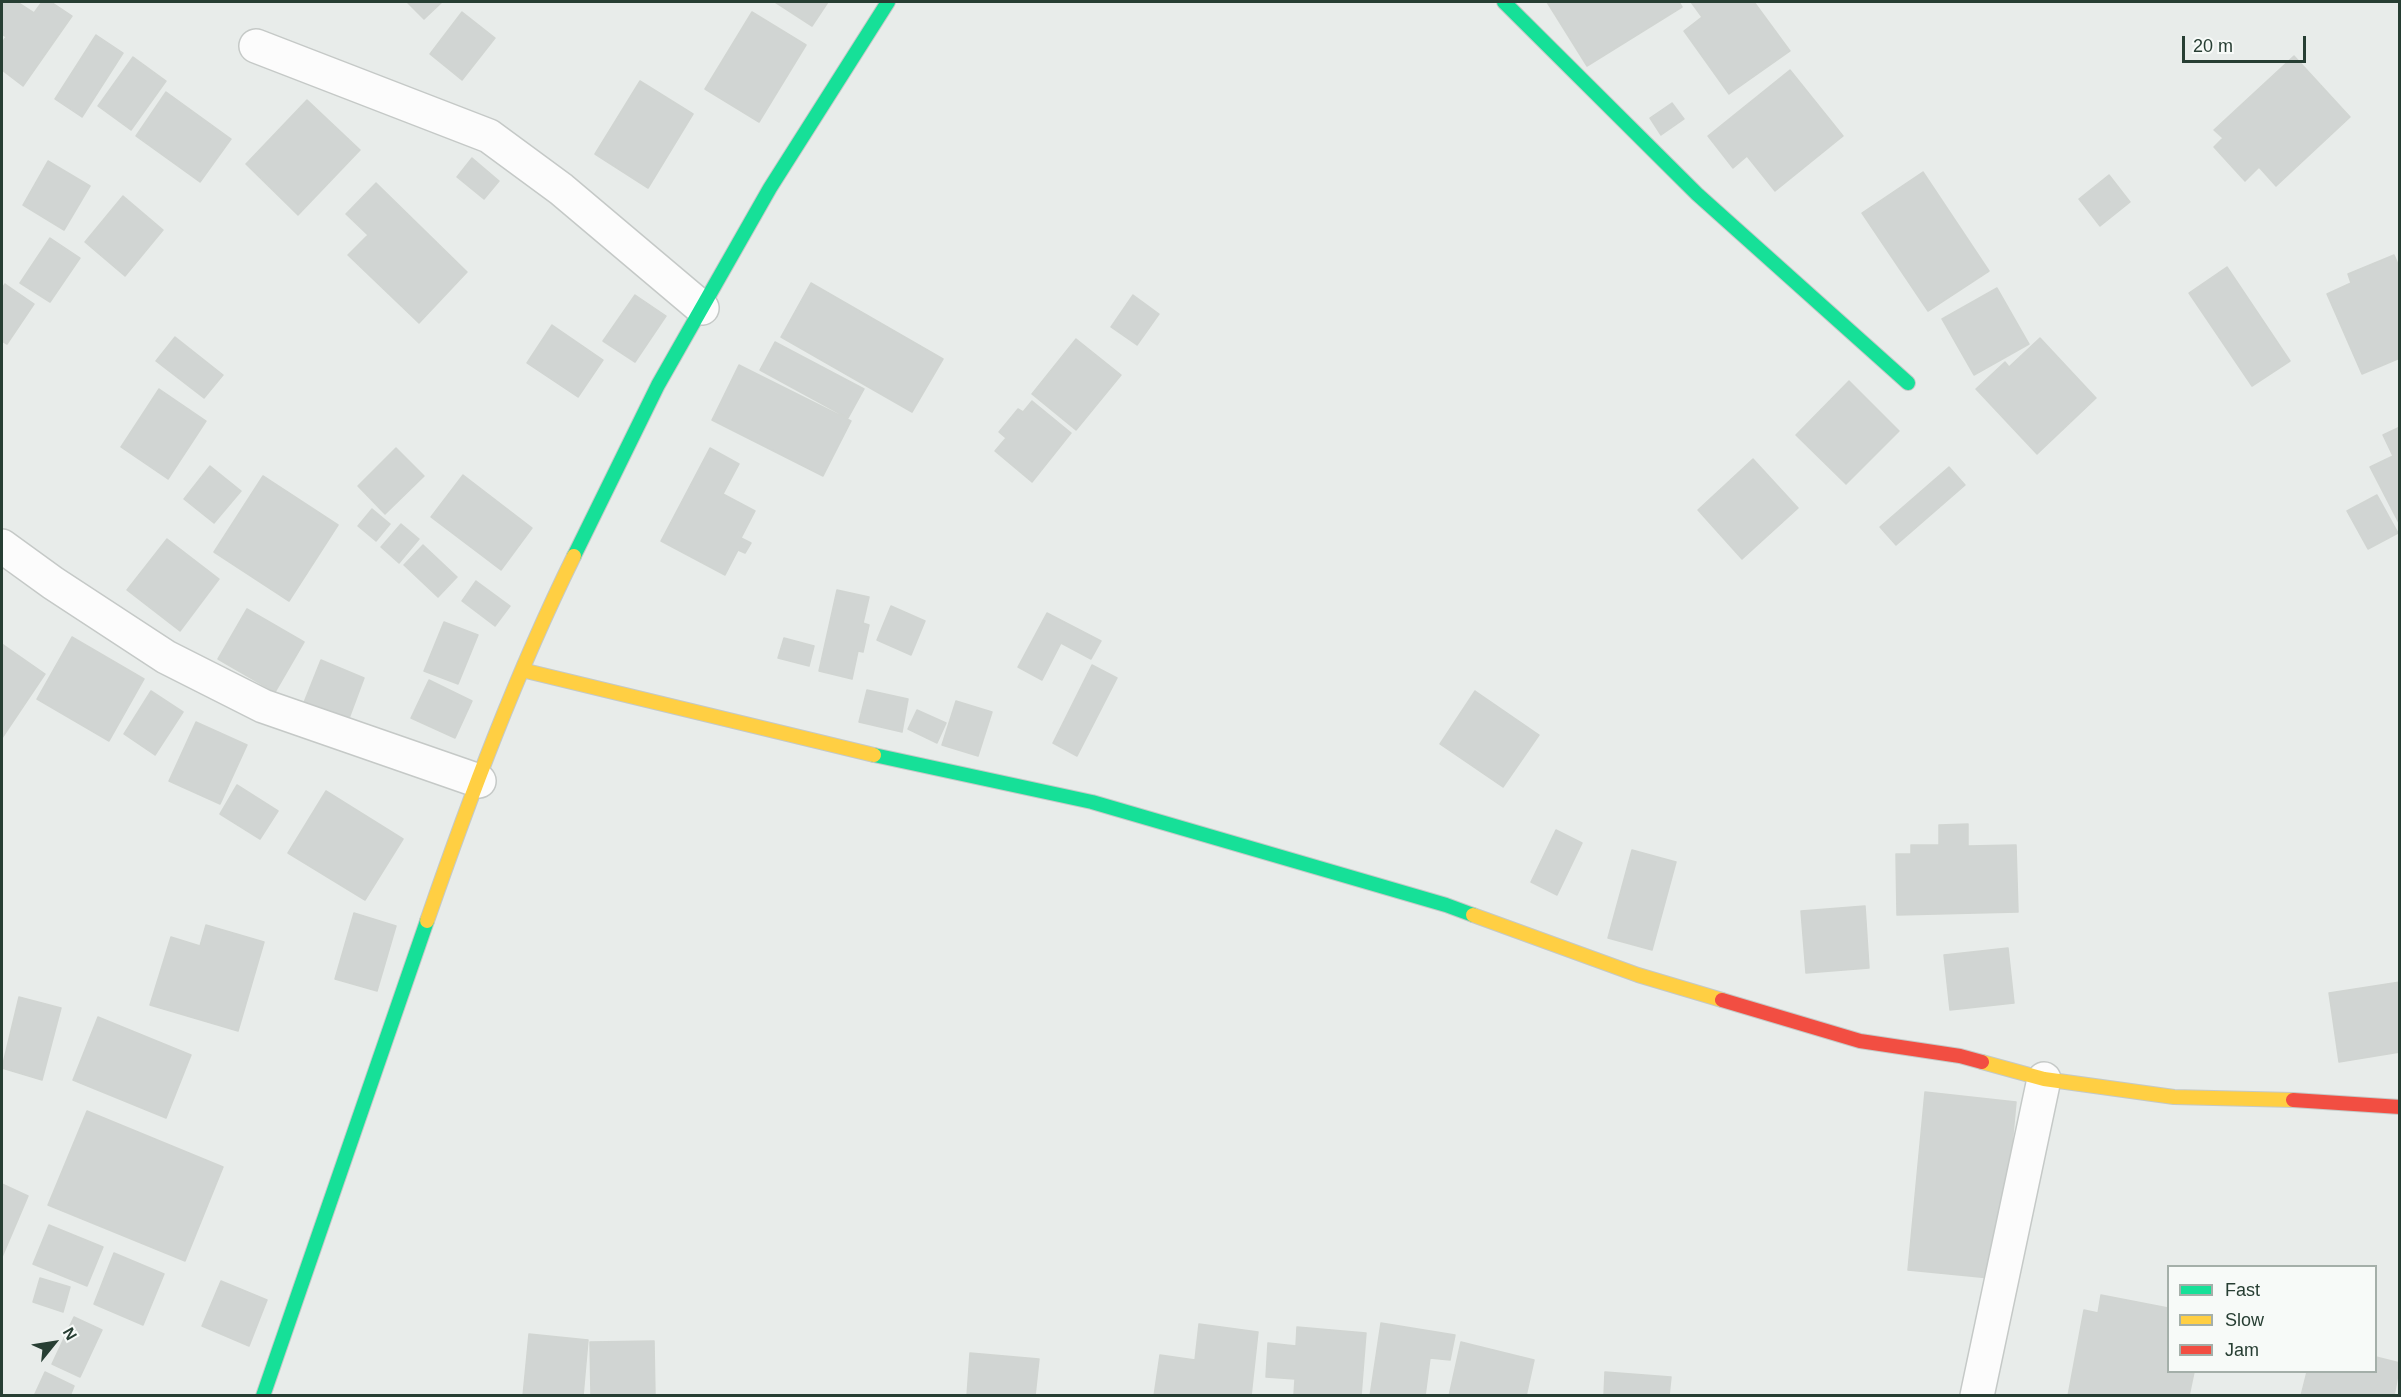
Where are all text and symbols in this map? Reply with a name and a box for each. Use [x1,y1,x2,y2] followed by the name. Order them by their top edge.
[2185,24,2310,62] scale bar
[2193,36,2233,56] text: 20 m
[2167,1265,2377,1373] legend
[2225,1280,2260,1300] text: Fast
[2225,1310,2264,1330] text: Slow
[24,1313,84,1373] north arrow
[60,1324,80,1343] text: N
[2225,1340,2259,1360] text: Jam

